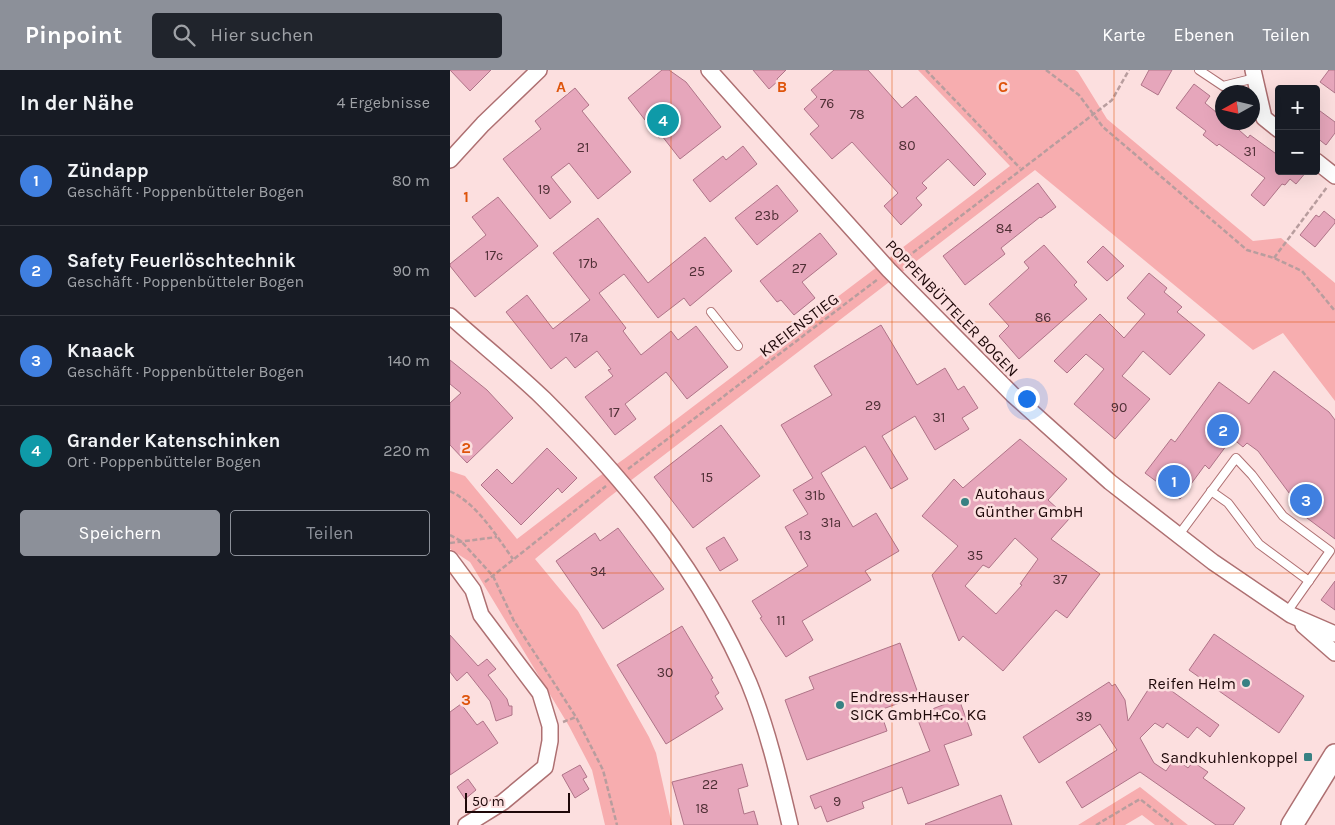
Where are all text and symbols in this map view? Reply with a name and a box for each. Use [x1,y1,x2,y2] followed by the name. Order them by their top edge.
[152,13,502,58] search box
[25,21,122,49] text: Pinpoint
[170,21,198,49] icon: search
[210,24,314,46] text: Hier suchen
[1102,24,1146,46] text: Karte
[1174,24,1235,46] text: Ebenen
[1263,24,1310,46] text: Teilen
[556,77,566,96] text: A
[777,77,787,96] text: B
[998,77,1008,96] text: C
[1215,85,1260,130] north arrow
[1275,85,1320,175] map controls
[1275,85,1320,130] button: +
[20,91,134,115] text: In der Nähe
[337,93,430,112] text: 4 Ergebnisse
[820,95,834,112] house number: 76
[647,101,679,139] pin: 4
[849,106,865,123] house number: 78
[1275,130,1320,175] button: −
[899,137,915,154] house number: 80
[577,139,589,156] house number: 21
[1244,143,1256,160] house number: 31
[67,160,149,182] text: Zündapp
[33,171,39,190] text: 1
[392,171,430,190] text: 80 m
[538,181,550,198] house number: 19
[67,182,304,201] text: Geschäft · Poppenbütteler Bogen
[463,187,469,206] text: 1
[755,207,779,224] house number: 23b
[996,220,1012,237] house number: 84
[882,236,1022,380] street label: POPPENBÜTTELER BOGEN
[485,247,503,264] house number: 17c
[67,250,296,272] text: Safety Feuerlöschtechnik
[578,255,598,272] house number: 17b
[792,260,807,277] house number: 27
[31,261,41,280] text: 2
[392,261,430,280] text: 90 m
[689,263,705,280] house number: 25
[67,272,304,291] text: Geschäft · Poppenbütteler Bogen
[756,289,842,361] street label: KREIENSTIEG
[1035,309,1051,326] house number: 86
[570,329,588,346] house number: 17a
[67,340,135,362] text: Knaack
[31,351,41,370] text: 3
[388,351,430,370] text: 140 m
[67,362,304,381] text: Geschäft · Poppenbütteler Bogen
[1014,386,1040,412] your location
[865,397,881,414] house number: 29
[1111,399,1127,416] house number: 90
[608,404,620,421] house number: 17
[933,409,945,426] house number: 31
[1207,411,1239,449] pin: 2
[67,430,280,452] text: Grander Katenschinken
[461,438,471,457] text: 2
[31,441,41,460] text: 4
[383,441,430,460] text: 220 m
[67,452,261,471] text: Ort · Poppenbütteler Bogen
[1158,462,1190,500] pin: 1
[701,469,713,486] house number: 15
[1290,481,1322,519] pin: 3
[975,484,1084,521] place label: Autohaus Günther GmbH
[804,487,826,504] house number: 31b
[959,496,971,508] marker: Autohaus Günther GmbH
[20,510,220,556] button: Speichern
[230,510,430,556] button: Teilen
[821,514,841,531] house number: 31a
[799,527,811,544] house number: 13
[967,547,983,564] house number: 35
[590,563,606,580] house number: 34
[1053,571,1068,588] house number: 37
[776,612,786,629] house number: 11
[657,664,673,681] house number: 30
[1148,674,1236,693] place label: Reifen Helm
[1240,677,1252,689] marker: Reifen Helm
[850,687,987,724] place label: Endress+Hauser SICK GmbH+Co. KG
[461,690,471,709] text: 3
[834,699,846,711] marker: Endress+Hauser SICK GmbH+Co. KG
[1076,708,1092,725] house number: 39
[1161,748,1298,767] place label: Sandkuhlenkoppel
[1302,751,1314,763] marker: Sandkuhlenkoppel
[702,776,718,793] house number: 22
[465,790,570,813] scale bar
[472,793,505,810] text: 50 m
[833,793,841,810] house number: 9
[695,800,709,817] house number: 18

